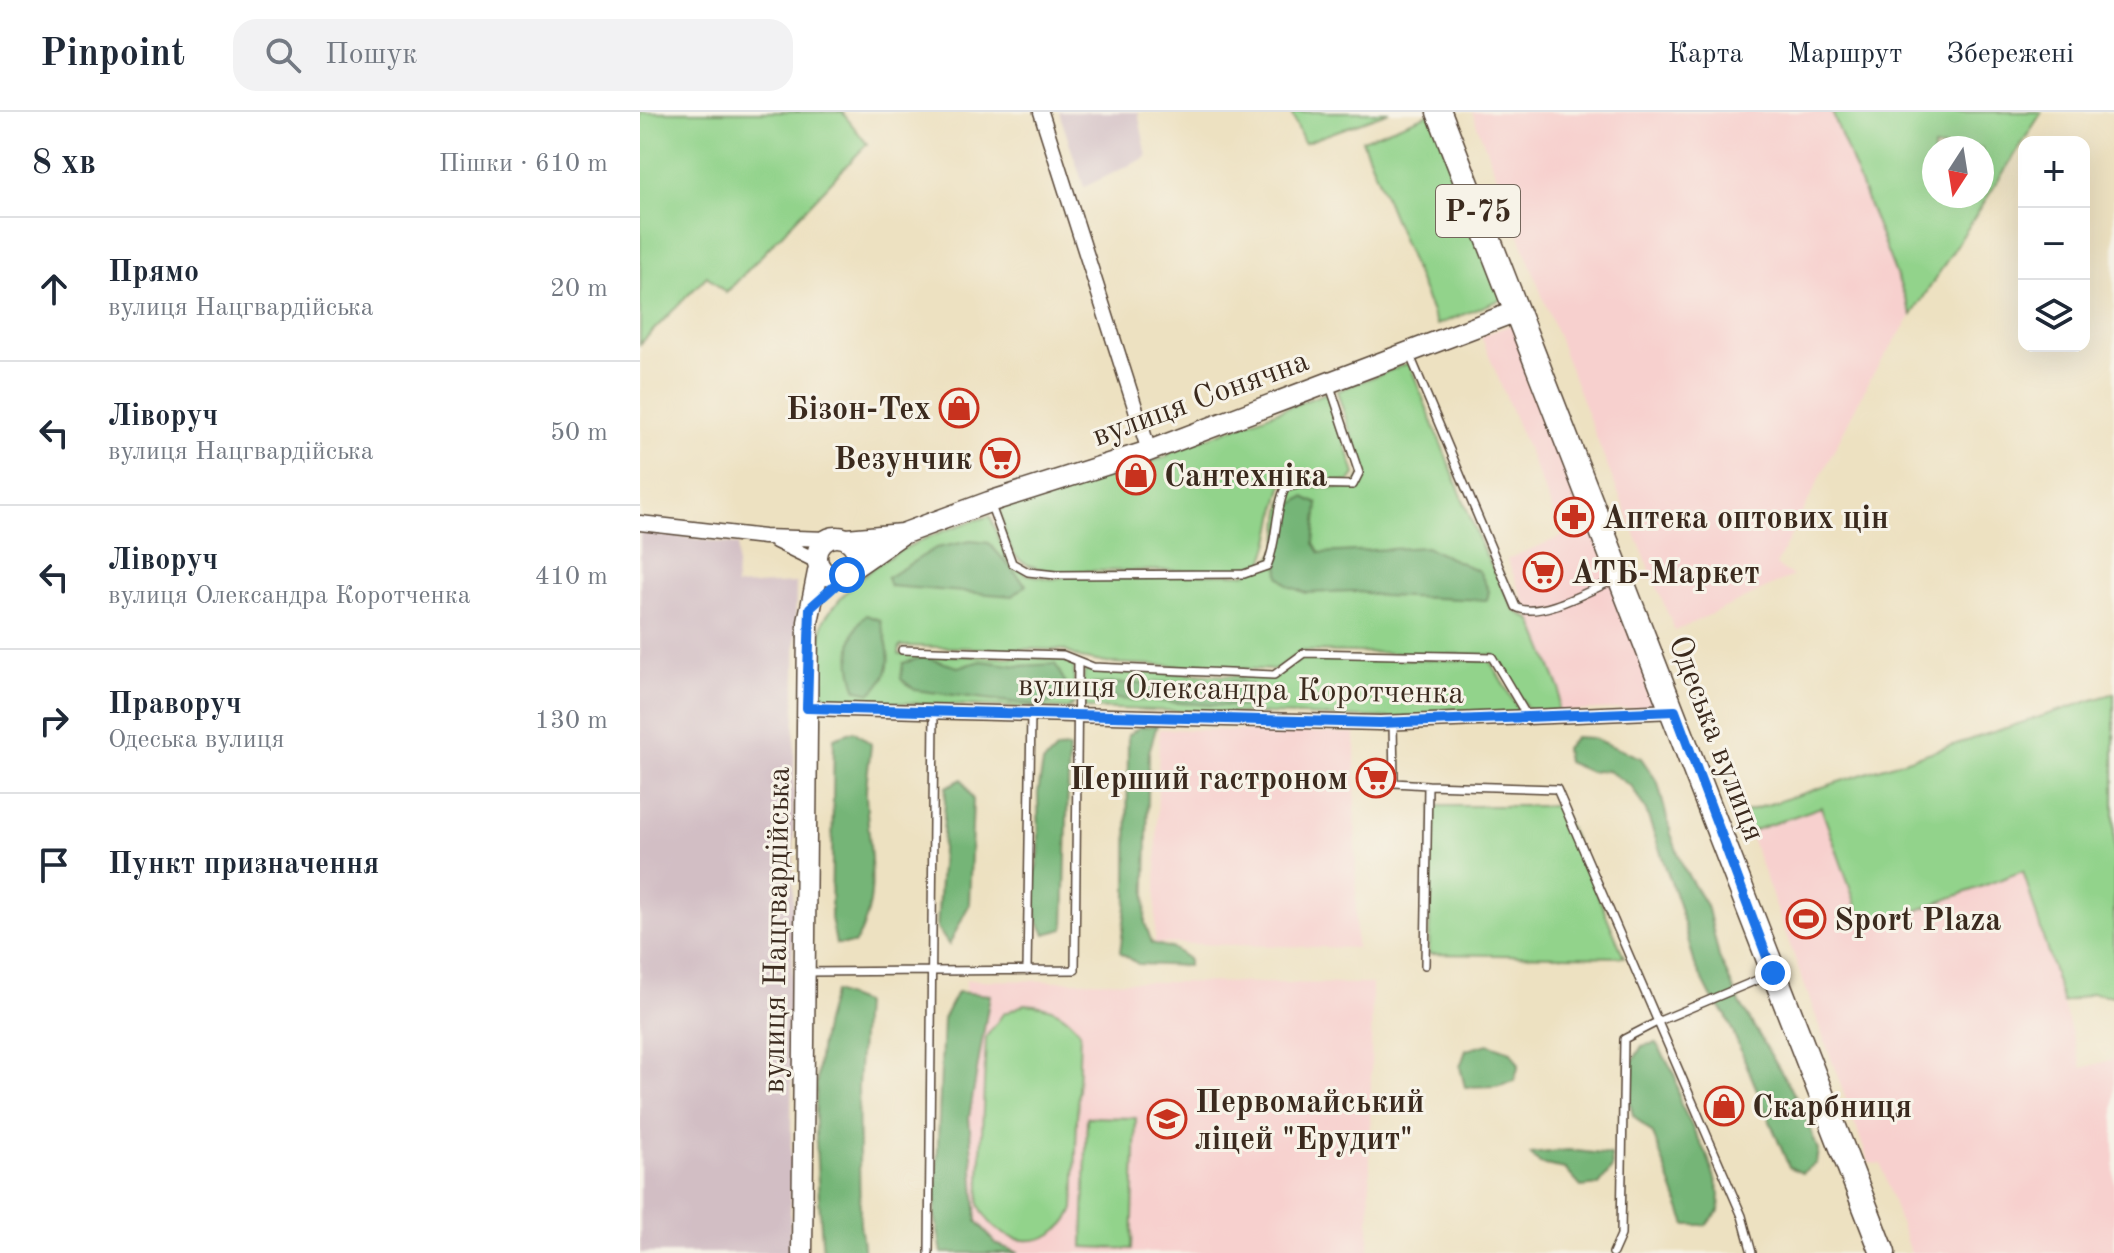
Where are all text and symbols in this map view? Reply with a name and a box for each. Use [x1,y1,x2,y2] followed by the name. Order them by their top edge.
[233,19,793,91] search box
[261,33,305,77] icon: search
[40,36,185,74] text: Pinpoint
[325,40,417,70] text: Пошук
[1668,41,1743,69] text: Карта
[1787,41,1902,69] text: Маршрут
[1946,41,2074,69] text: Збережені
[1922,136,1994,208] north arrow
[2018,136,2090,352] map controls
[2018,136,2090,208] button: +
[32,147,96,181] text: 8 хв
[439,151,608,177] text: Пішки · 610 m
[1436,185,1520,237] road number: Р-75
[2018,208,2090,280] button: −
[108,258,199,288] text: Прямо
[32,267,76,311] icon: ahead
[550,276,608,302] text: 20 m
[2018,280,2090,352] button: layers
[108,295,374,321] text: вулиця Нацгвардійська
[1089,346,1314,454] street label: вулиця Сонячна
[938,387,980,429] shop icon: Бізон-Тех
[786,395,931,427] place label: Бізон-Тех
[108,402,218,432] text: Ліворуч
[32,411,76,455] icon: left
[550,420,608,446] text: 50 m
[979,437,1021,479] supermarket icon: Везунчик
[108,439,374,465] text: вулиця Нацгвардійська
[834,445,972,477] place label: Везунчик
[1115,454,1157,496] shop icon: Сантехніка
[1164,462,1327,494] place label: Сантехніка
[1553,496,1595,538] pharmacy icon: Аптека оптових цін
[1602,504,1889,536] place label: Аптека оптових цін
[108,546,218,576] text: Ліворуч
[1522,551,1564,593] supermarket icon: АТБ-Маркет
[32,555,76,599] icon: left
[829,557,865,593] route start
[1571,559,1760,591] place label: АТБ-Маркет
[535,564,608,590] text: 410 m
[108,583,471,609] text: вулиця Олександра Коротченка
[1661,632,1769,846] street label: Одеська вулиця
[1018,671,1465,711] street label: вулиця Олександра Коротченка
[108,690,242,720] text: Праворуч
[32,699,76,743] icon: right
[535,708,608,734] text: 130 m
[108,727,284,753] text: Одеська вулиця
[1355,757,1397,799] supermarket icon: Перший гастроном
[1069,765,1348,797] place label: Перший гастроном
[759,766,797,1094] street label: вулиця Нацгвардійська
[32,843,76,887] icon: arrive
[108,850,379,880] text: Пункт призначення
[1785,898,1827,940] sports icon: Sport Plaza
[1834,906,2001,938] place label: Sport Plaza
[1755,955,1791,991] route end
[1703,1085,1745,1127] shop icon: Скарбниця
[1195,1088,1425,1157] place label: Первомайський ліцей "Ерудит"
[1752,1093,1912,1125] place label: Скарбниця
[1146,1098,1188,1140] school or university icon: Первомайський ліцей "Ерудит"

